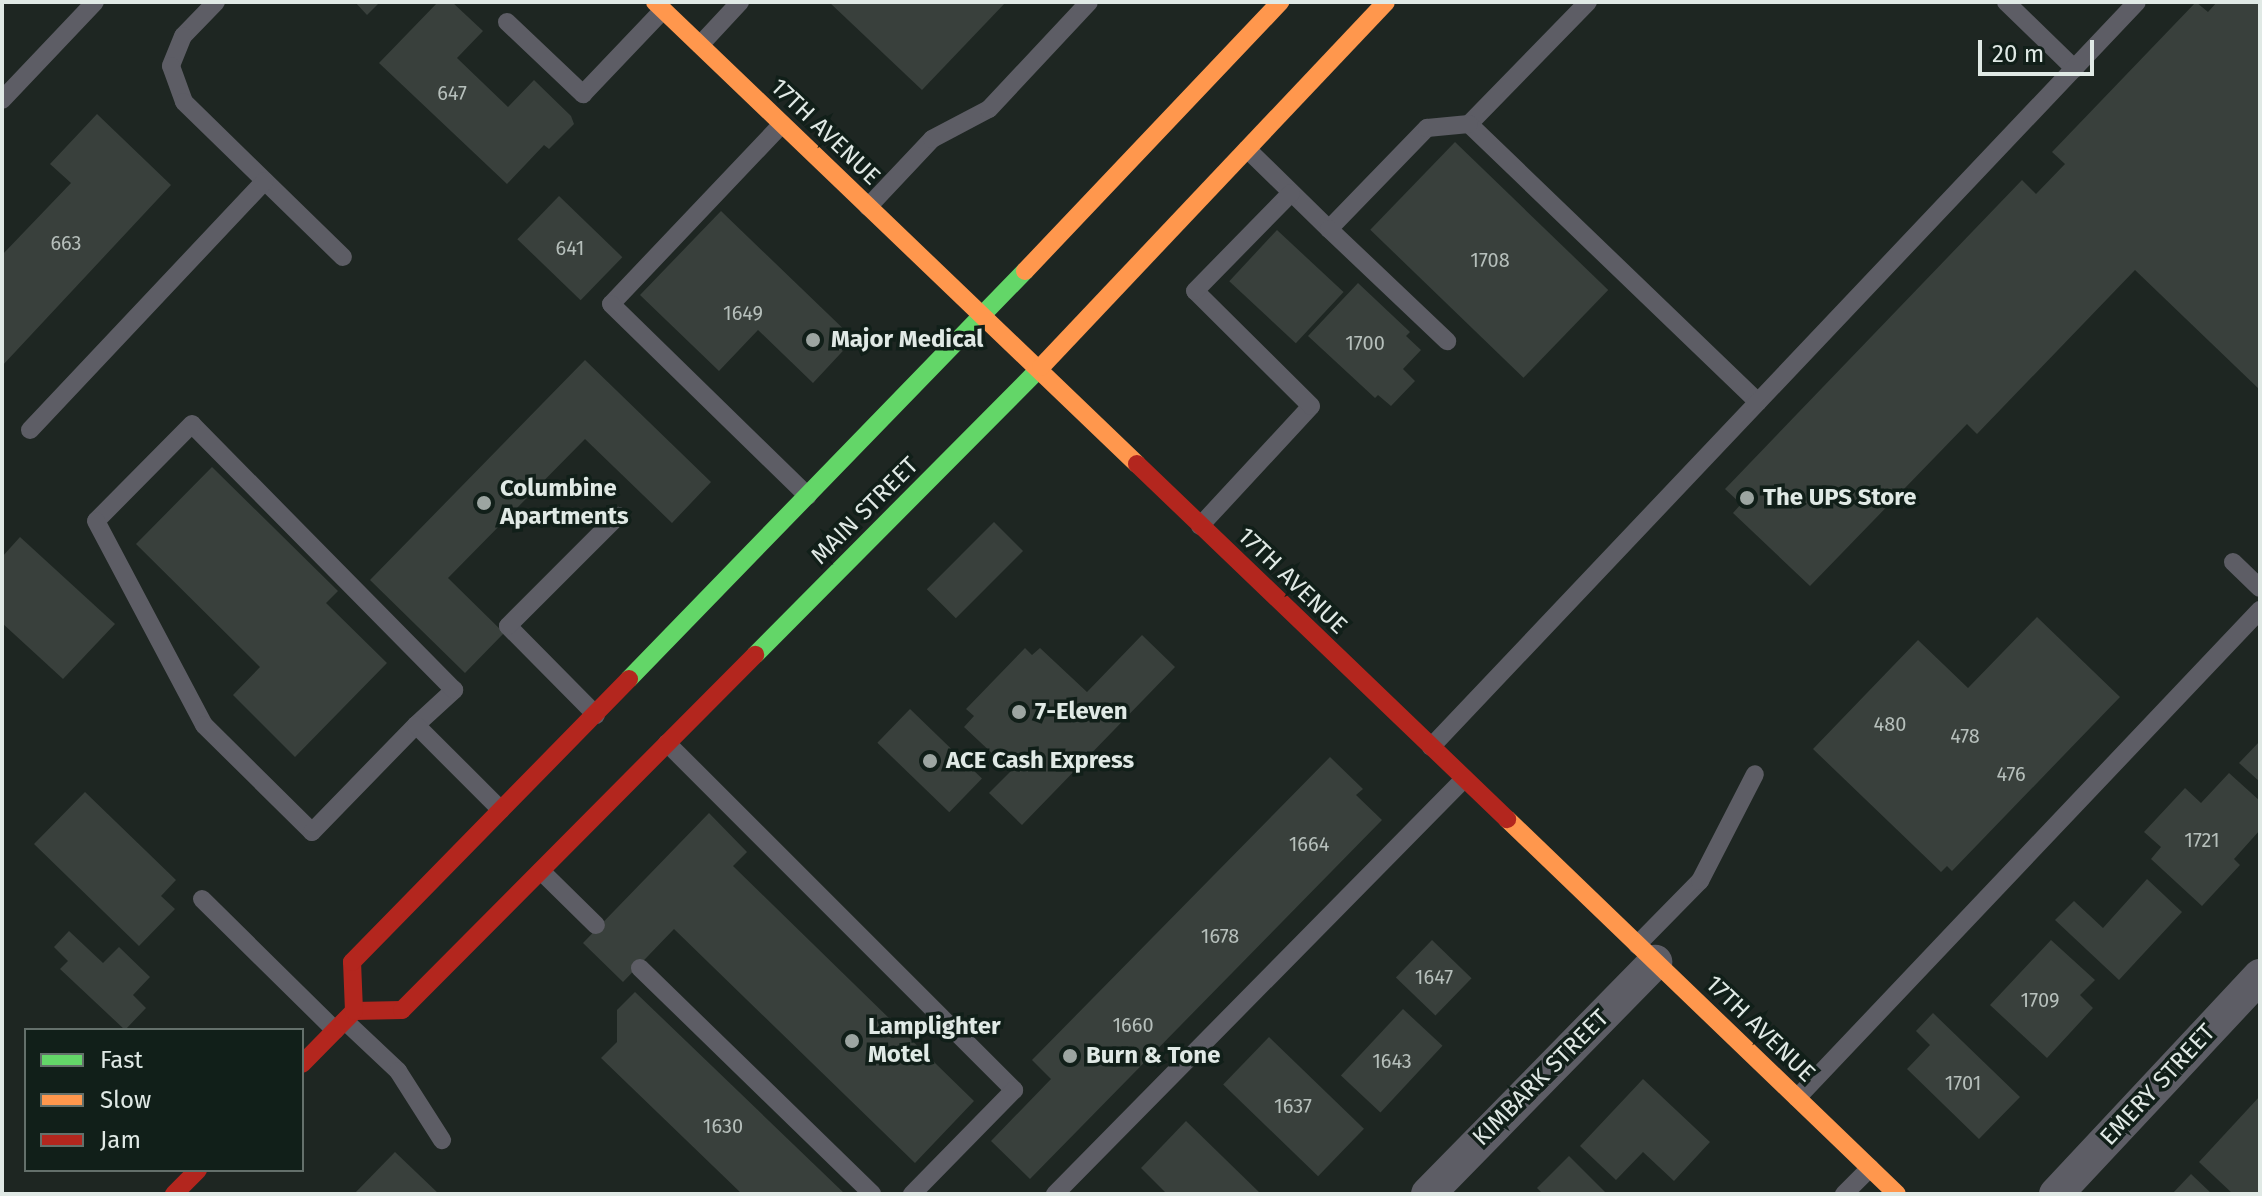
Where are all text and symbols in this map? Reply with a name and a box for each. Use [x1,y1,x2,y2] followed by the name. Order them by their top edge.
[1982,24,2098,74] scale bar
[1992,40,2044,68] text: 20 m
[764,73,886,191] street label: 17TH AVENUE
[437,81,467,105] house number: 647
[50,231,82,255] house number: 663
[556,236,584,260] house number: 641
[1470,248,1510,272] house number: 1708
[723,301,763,325] house number: 1649
[831,326,983,354] place label: Major Medical
[802,329,824,351] marker: Major Medical
[1345,331,1385,355] house number: 1700
[805,451,925,571] street label: MAIN STREET
[500,475,629,531] place label: Columbine Apartments
[1763,484,1917,512] place label: The UPS Store
[1738,489,1756,507] marker: The UPS Store
[475,494,493,512] marker: Columbine Apartments
[1231,522,1353,640] street label: 17TH AVENUE
[1035,698,1128,726] place label: 7-Eleven
[1010,703,1028,721] marker: 7-Eleven
[1874,712,1906,736] house number: 480
[1950,724,1980,748] house number: 478
[946,747,1134,775] place label: ACE Cash Express
[921,752,939,770] marker: ACE Cash Express
[1996,762,2026,786] house number: 476
[2184,828,2220,852] house number: 1721
[1289,832,1329,856] house number: 1664
[1201,924,1239,948] house number: 1678
[1415,965,1453,989] house number: 1647
[1699,970,1821,1088] street label: 17TH AVENUE
[2021,988,2059,1012] house number: 1709
[1467,1004,1615,1152] street label: KIMBARK STREET
[868,1013,1001,1069] place label: Lamplighter Motel
[1112,1013,1154,1037] house number: 1660
[2094,1018,2222,1152] street label: EMERY STREET
[24,1028,304,1172] legend
[843,1032,861,1050] marker: Lamplighter Motel
[1086,1042,1220,1070] place label: Burn & Tone
[100,1046,143,1074] text: Fast
[1061,1047,1079,1065] marker: Burn & Tone
[1372,1049,1412,1073] house number: 1643
[1945,1071,1981,1095] house number: 1701
[100,1086,151,1114] text: Slow
[1274,1094,1312,1118] house number: 1637
[703,1114,743,1138] house number: 1630
[100,1126,141,1154] text: Jam

